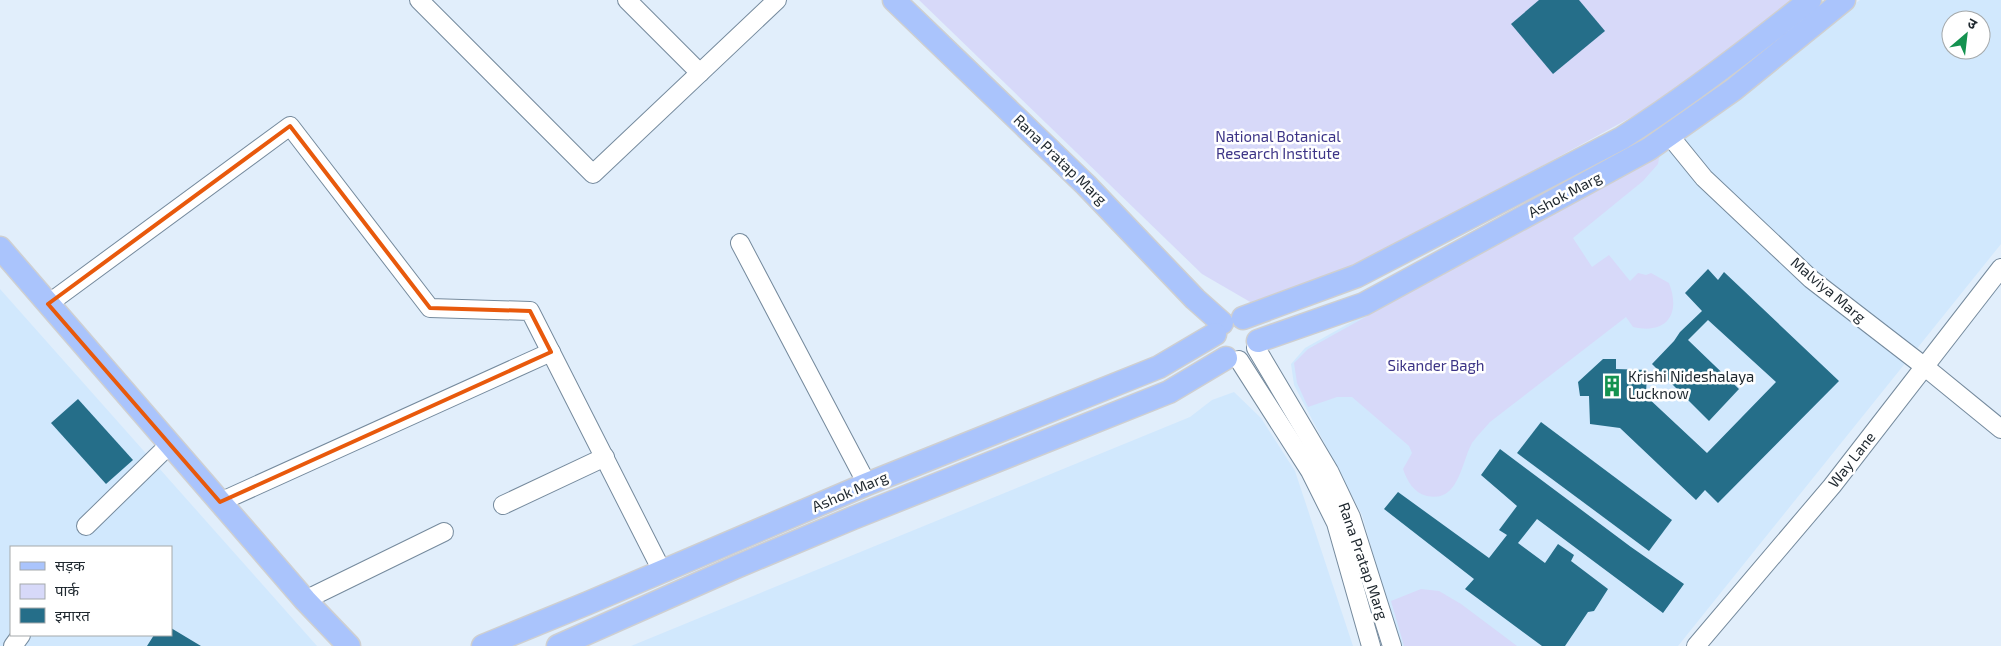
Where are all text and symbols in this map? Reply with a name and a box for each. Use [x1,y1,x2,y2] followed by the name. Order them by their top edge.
[1941,10,1991,60] north arrow
[1965,14,1981,33] text: उ
[1010,110,1111,209] street label: Rana Pratap Marg
[1215,127,1341,162] park label: National Botanical Research Institute
[1525,167,1605,221] street label: Ashok Marg
[1787,253,1870,326] street label: Malviya Marg
[1387,356,1485,374] park label: Sikander Bagh
[1628,367,1754,402] place label: Krishi Nideshalaya Lucknow
[1599,373,1625,399] building icon: Krishi Nideshalaya Lucknow
[1824,428,1879,491] street label: Way Lane
[809,467,891,515] street label: Ashok Marg
[1335,500,1393,622] street label: Rana Pratap Marg
[10,546,172,636] legend
[55,556,85,574] text: सड़क
[55,581,79,599] text: पार्क
[55,606,90,624] text: इमारत

